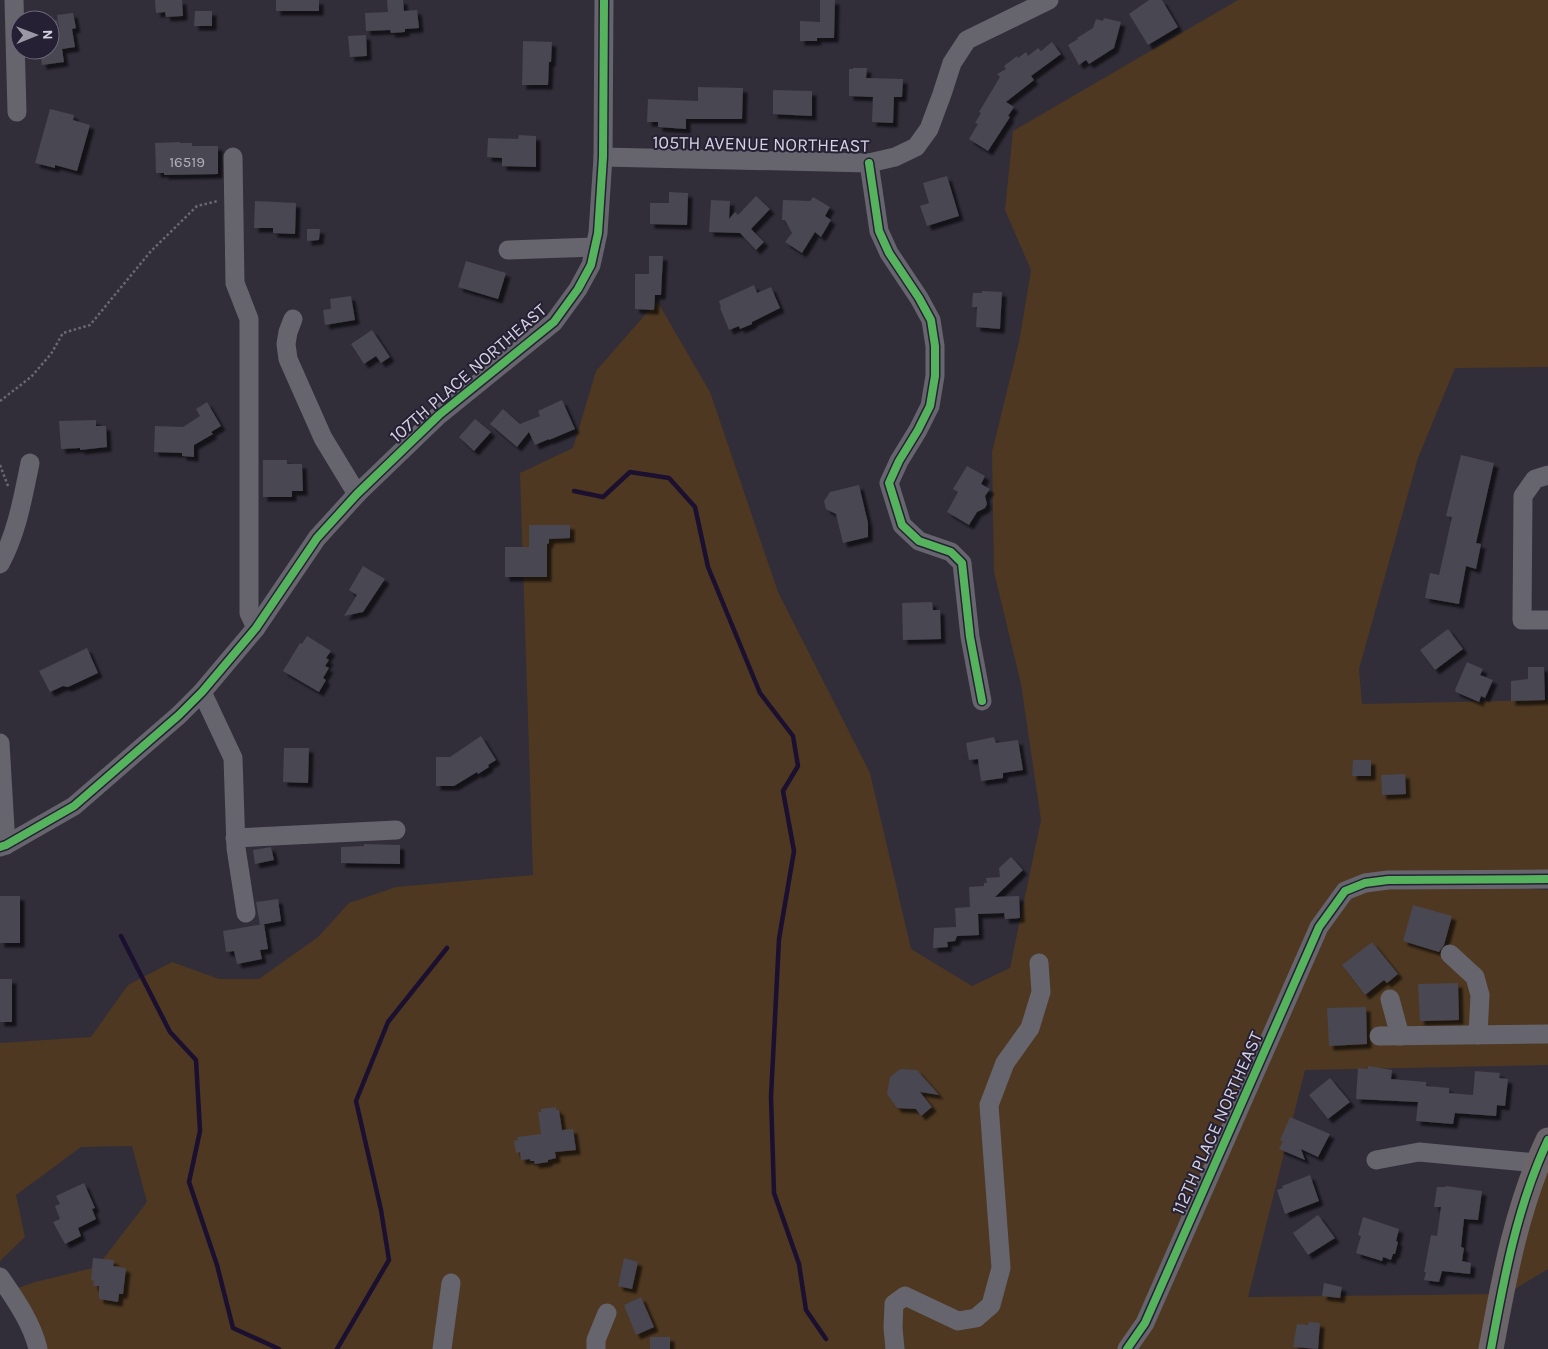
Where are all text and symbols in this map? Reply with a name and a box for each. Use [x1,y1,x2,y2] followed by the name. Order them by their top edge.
[10,10,60,60] north arrow
[39,30,56,40] text: N
[652,131,870,157] street label: 105TH AVENUE NORTHEAST
[169,153,205,171] house number: 16519
[385,299,551,447] street label: 107TH PLACE NORTHEAST
[1167,1028,1267,1218] street label: 112TH PLACE NORTHEAST

